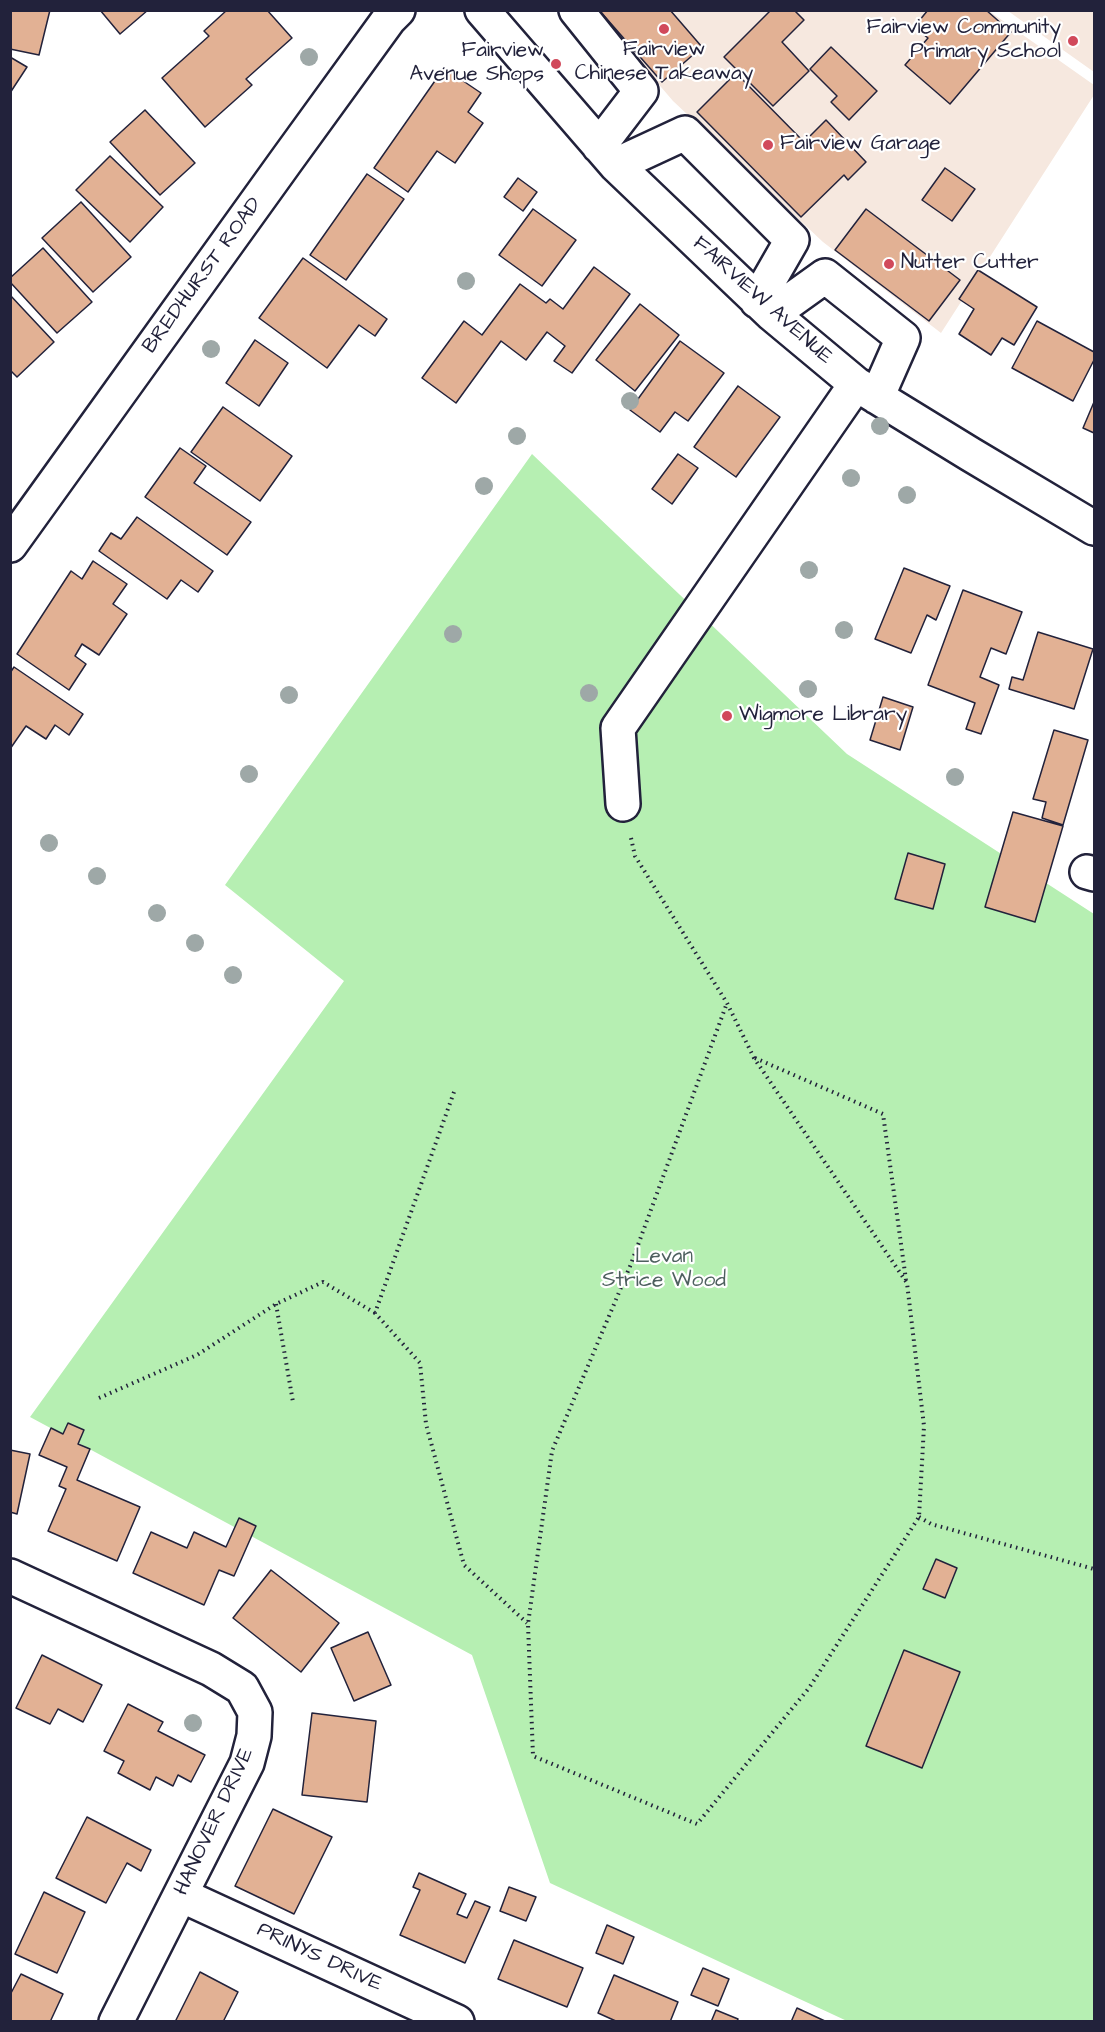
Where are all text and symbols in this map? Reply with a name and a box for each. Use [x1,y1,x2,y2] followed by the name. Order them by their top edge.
[866,16,1061,66] place label: Fairview Community Primary School
[657,22,671,36] marker: Fairview Chinese Takeaway
[1066,34,1080,48] marker: Fairview Community Primary School
[575,38,753,88] place label: Fairview Chinese Takeaway
[409,39,544,89] place label: Fairview Avenue Shops
[549,57,563,71] marker: Fairview Avenue Shops
[780,132,940,158] place label: Fairview Garage
[761,138,775,152] marker: Fairview Garage
[138,193,268,359] street label: BREDHURST ROAD
[687,232,837,370] street label: FAIRVIEW AVENUE
[901,251,1039,277] place label: Nutter Cutter
[882,257,896,271] marker: Nutter Cutter
[739,703,907,729] place label: Wigmore Library
[720,709,734,723] marker: Wigmore Library
[602,1245,726,1295] park label: Levan Strice Wood
[170,1744,260,1900] street label: HANOVER DRIVE
[252,1918,386,1998] street label: PRINYS DRIVE

